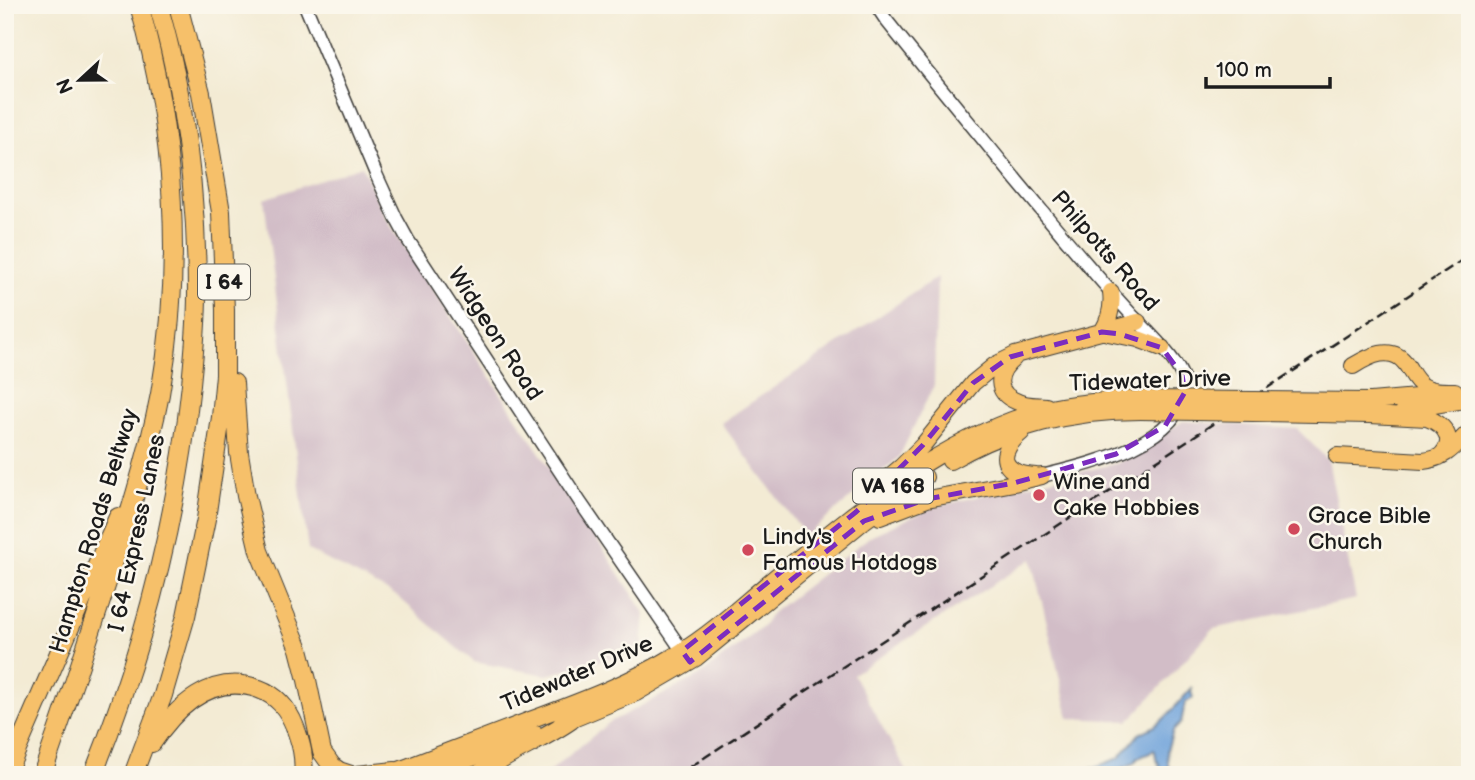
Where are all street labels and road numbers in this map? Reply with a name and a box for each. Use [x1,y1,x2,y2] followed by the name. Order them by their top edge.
[1045,185,1165,317] street label: Philpotts Road
[442,262,548,406] street label: Widgeon Road
[198,264,250,300] road number: I 64
[1069,364,1231,398] street label: Tidewater Drive
[43,405,145,657] street label: Hampton Roads Beltway
[102,432,172,634] street label: I 64 Express Lanes
[853,468,933,504] road number: VA 168
[497,629,657,719] street label: Tidewater Drive

